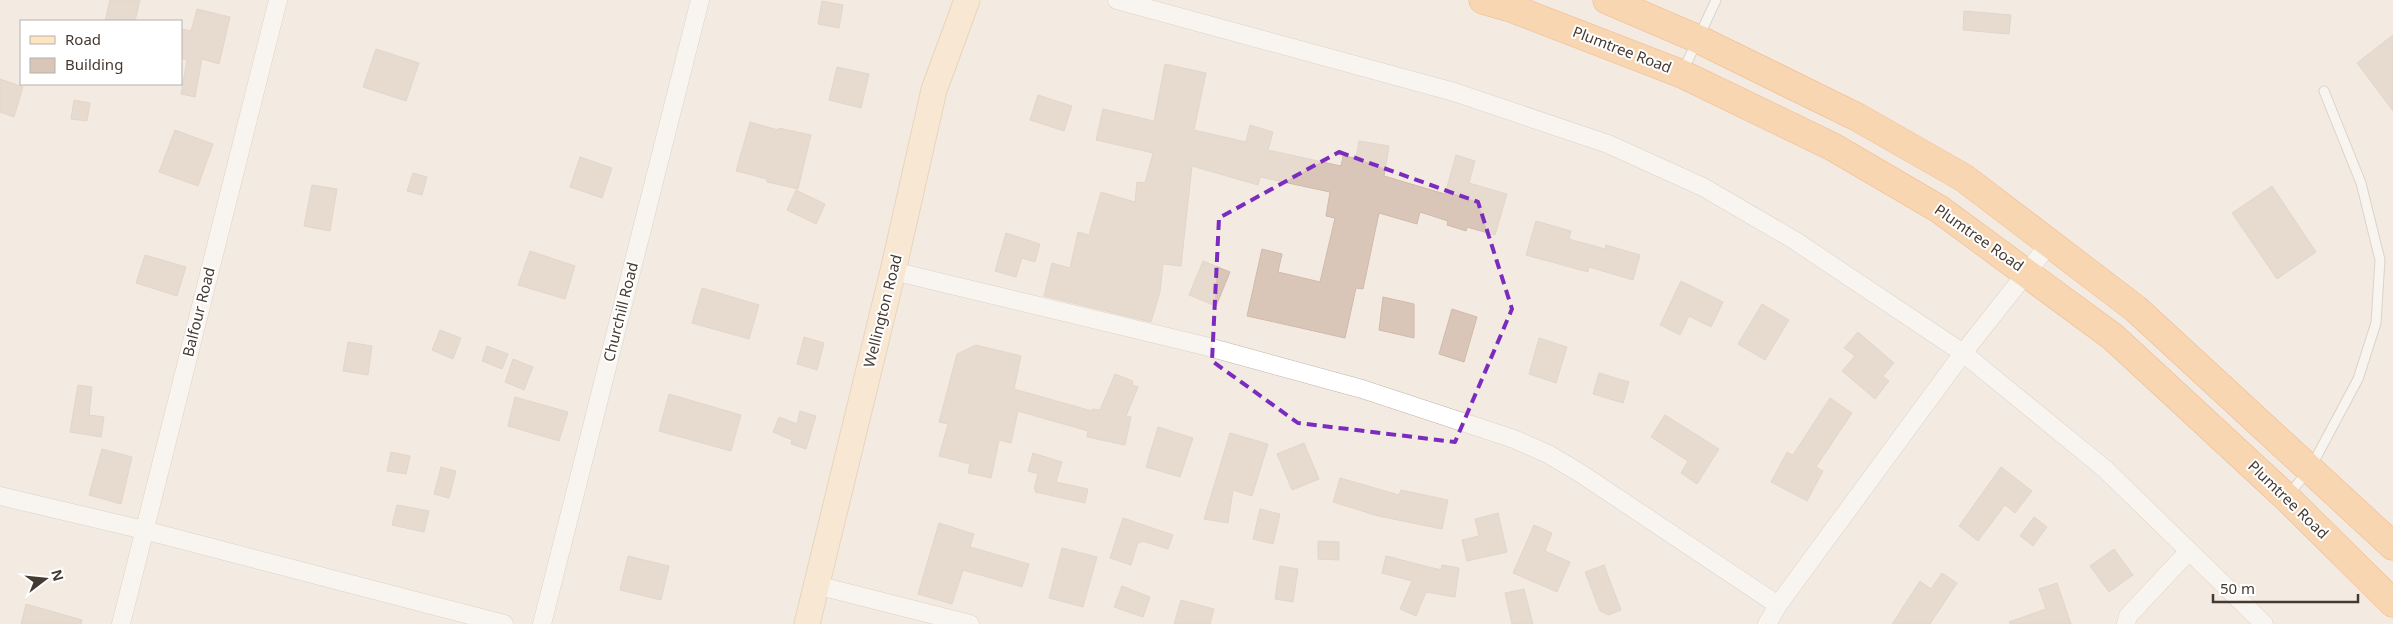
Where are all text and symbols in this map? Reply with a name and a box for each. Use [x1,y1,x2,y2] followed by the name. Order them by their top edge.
[20,20,182,85] legend
[1570,21,1675,77] street label: Plumtree Road
[65,29,101,49] text: Road
[65,54,123,74] text: Building
[1931,199,2028,275] street label: Plumtree Road
[858,252,906,369] street label: Wellington Road
[598,260,642,364] street label: Churchill Road
[177,265,219,359] street label: Balfour Road
[2244,456,2333,543] street label: Plumtree Road
[20,554,70,604] north arrow
[47,567,69,583] text: N
[2213,572,2358,604] scale bar
[2220,578,2255,598] text: 50 m

